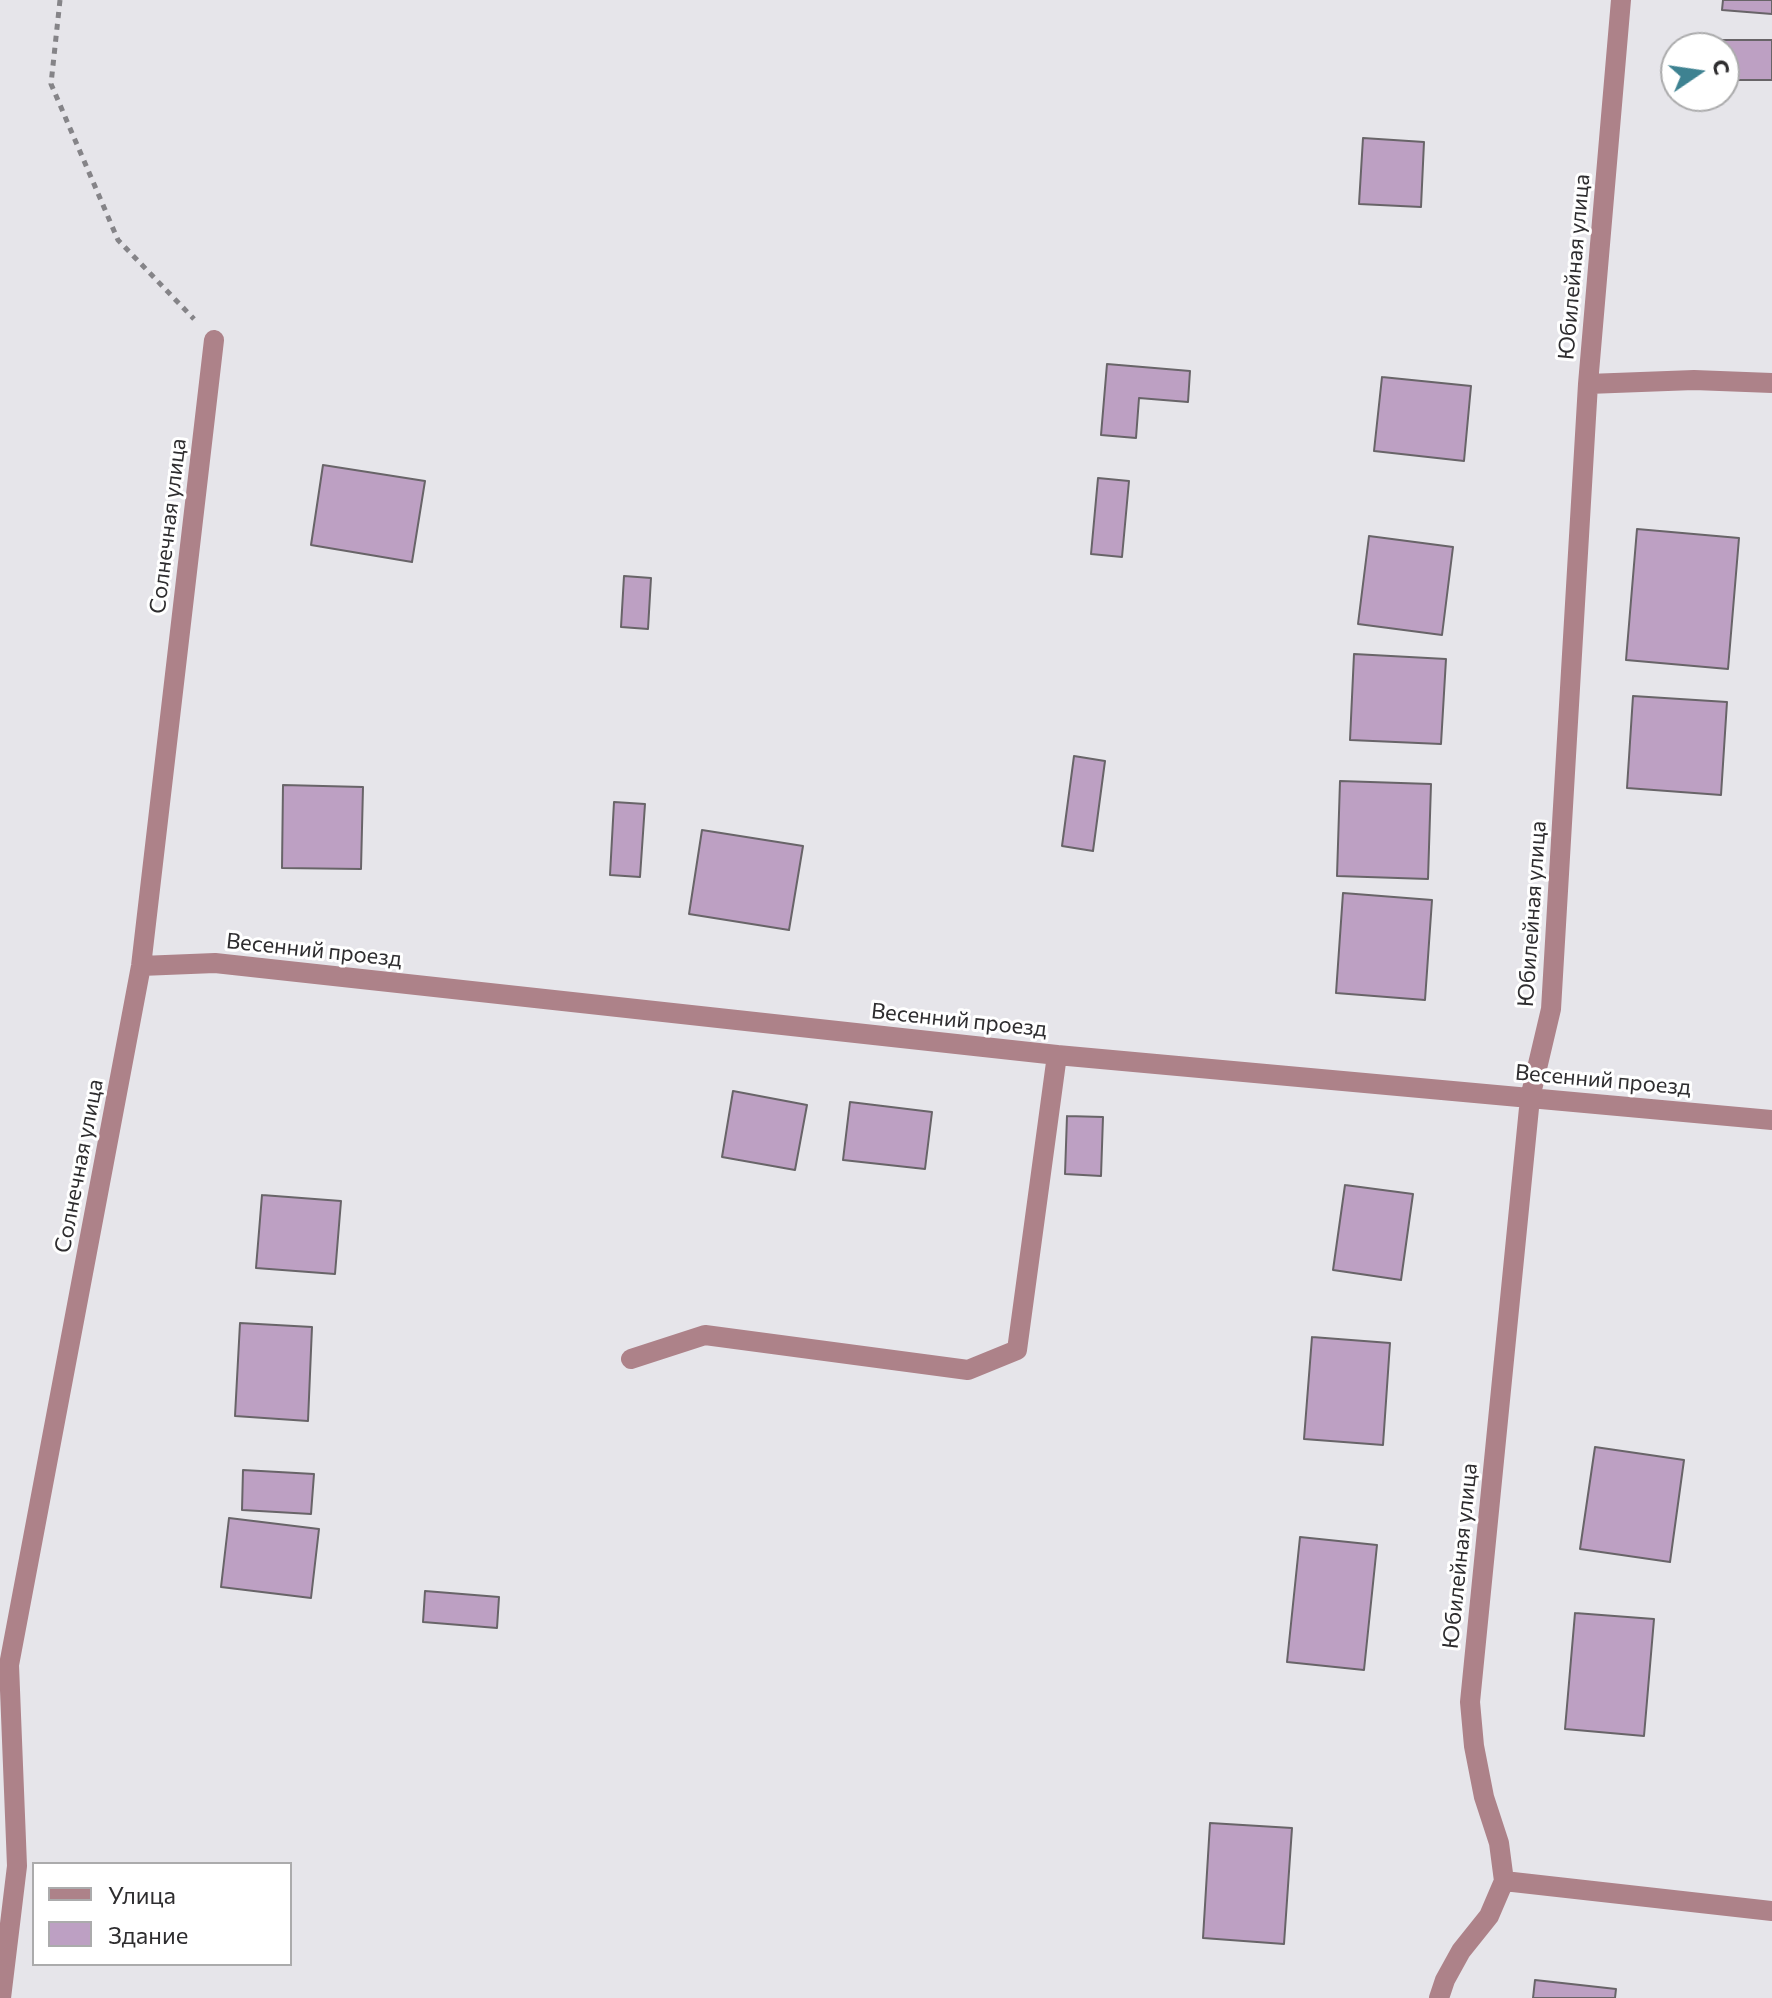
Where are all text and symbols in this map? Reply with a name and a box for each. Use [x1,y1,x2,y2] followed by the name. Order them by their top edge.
[1660,32,1740,112] north arrow
[1707,57,1737,77] text: С
[1553,173,1595,361] street label: Юбилейная улица
[144,437,192,615] street label: Солнечная улица
[1512,820,1552,1008] street label: Юбилейная улица
[225,928,403,972] street label: Весенний проезд
[870,998,1048,1042] street label: Весенний проезд
[1514,1059,1692,1101] street label: Весенний проезд
[49,1077,109,1255] street label: Солнечная улица
[1437,1462,1483,1650] street label: Юбилейная улица
[32,1862,292,1966] legend
[108,1880,176,1909] text: Улица
[108,1920,188,1949] text: Здание

